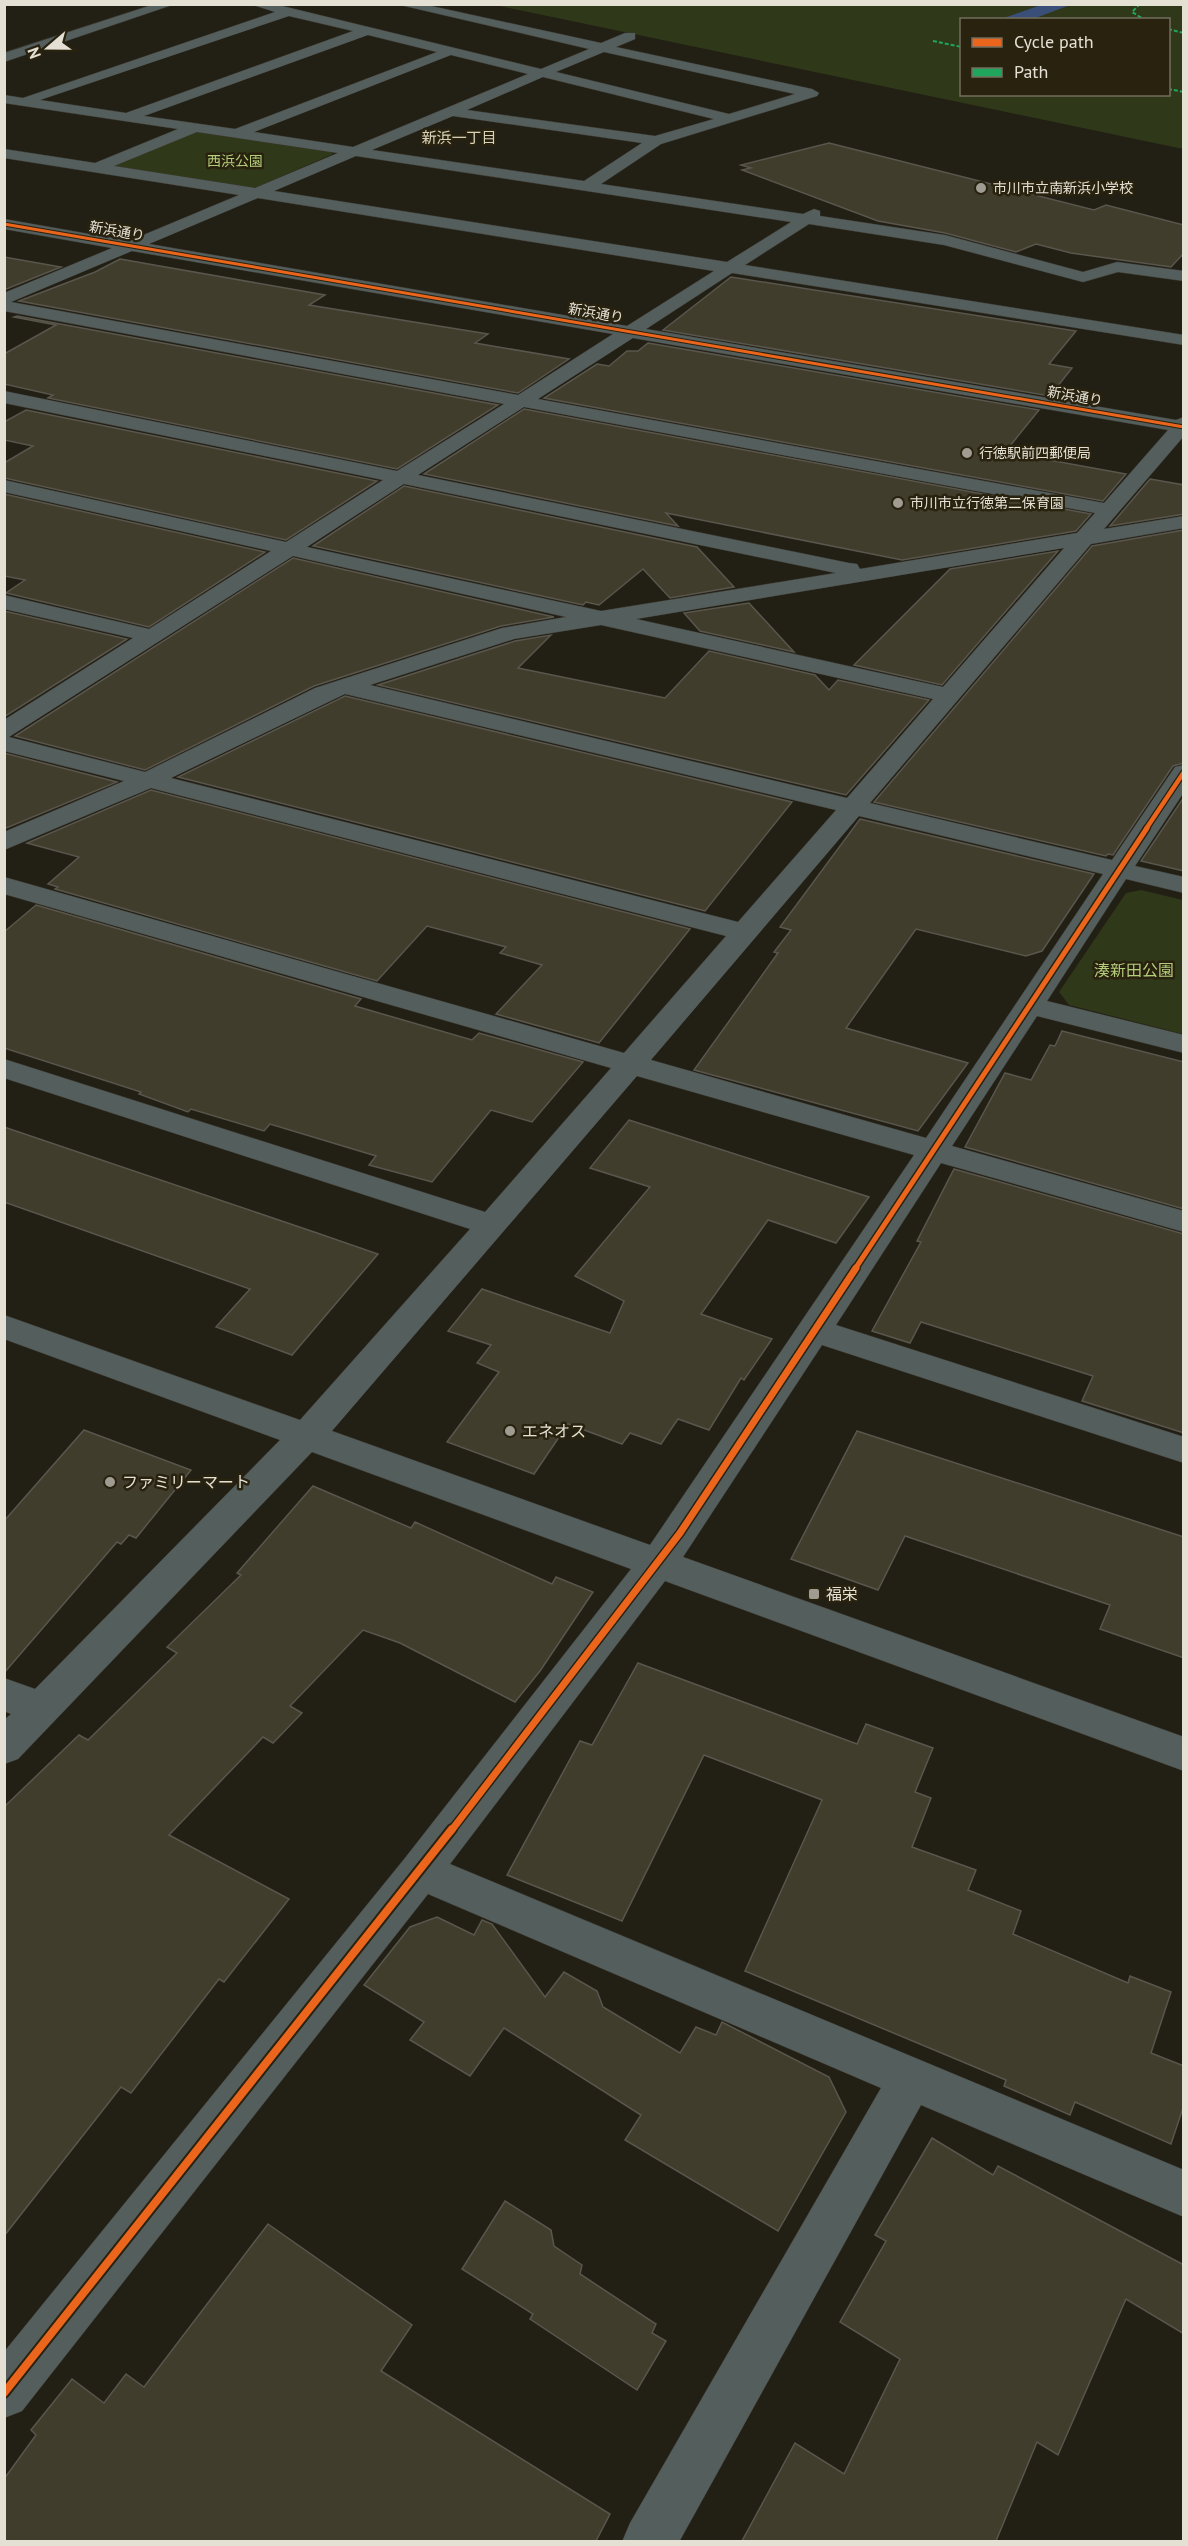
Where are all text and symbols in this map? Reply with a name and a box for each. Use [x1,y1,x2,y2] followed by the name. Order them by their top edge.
[18,18,78,78] north arrow
[960,18,1170,96] legend
[1014,30,1094,53] text: Cycle path
[23,45,45,61] text: N
[1014,60,1048,83] text: Path
[421,128,497,147] district label: 新浜一丁目
[207,152,263,170] park label: 西浜公園
[993,179,1133,197] place label: 市川市立南新浜小学校
[974,181,988,195] marker: 市川市立南新浜小学校
[88,217,146,245] street label: 新浜通り
[567,299,625,327] street label: 新浜通り
[1046,382,1104,410] street label: 新浜通り
[979,444,1091,462] place label: 行徳駅前四郵便局
[960,446,974,460] marker: 行徳駅前四郵便局
[910,494,1064,512] place label: 市川市立行徳第二保育園
[891,496,905,510] marker: 市川市立行徳第二保育園
[1094,960,1174,980] park label: 湊新田公園
[522,1421,586,1441] place label: エネオス
[503,1424,517,1438] marker: エネオス
[122,1472,250,1492] place label: ファミリーマート
[103,1475,117,1489] marker: ファミリーマート
[826,1584,858,1604] place label: 福栄
[807,1587,821,1601] marker: 福栄

